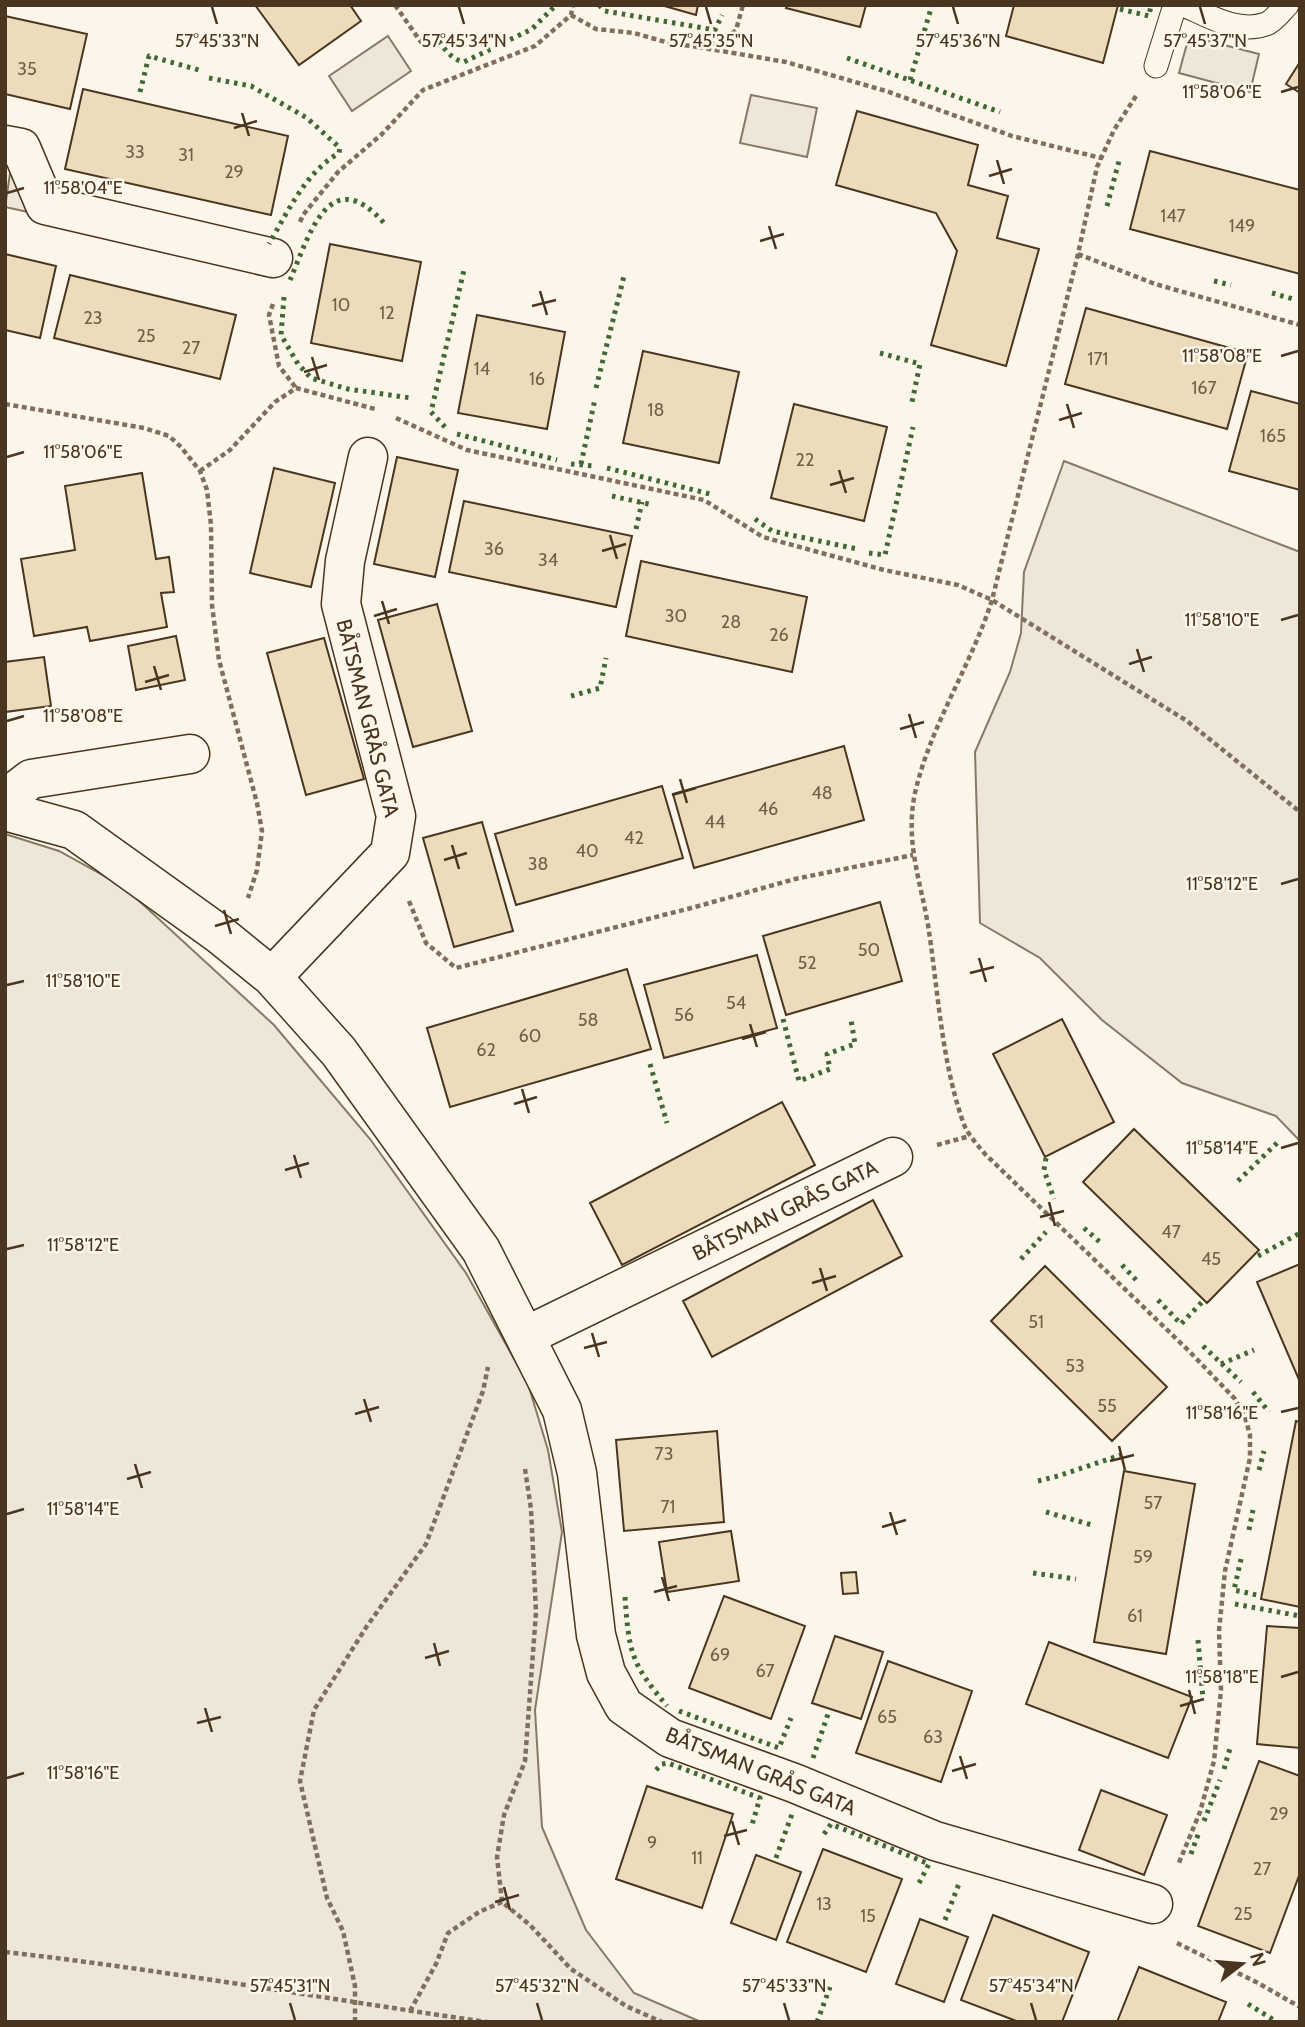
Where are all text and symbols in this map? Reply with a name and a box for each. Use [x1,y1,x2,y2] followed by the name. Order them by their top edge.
[175,30,259,52] text: 57°45'33"N
[421,30,507,52] text: 57°45'34"N
[669,30,753,52] text: 57°45'35"N
[915,30,1001,52] text: 57°45'36"N
[1163,30,1247,52] text: 57°45'37"N
[17,58,37,80] house number: 35
[1182,81,1262,103] text: 11°58'06"E
[125,141,145,163] house number: 33
[178,144,194,166] house number: 31
[224,161,244,183] house number: 29
[43,177,123,199] text: 11°58'04"E
[1160,205,1186,227] house number: 147
[1229,215,1255,237] house number: 149
[332,294,350,316] house number: 10
[379,302,395,324] house number: 12
[83,307,103,329] house number: 23
[136,325,156,347] house number: 25
[182,337,200,359] house number: 27
[1182,345,1262,367] text: 11°58'08"E
[1088,348,1108,370] house number: 171
[474,358,490,380] house number: 14
[529,368,545,390] house number: 16
[1191,377,1217,399] house number: 167
[648,399,664,421] house number: 18
[1260,425,1286,447] house number: 165
[43,441,123,463] text: 11°58'06"E
[796,449,814,471] house number: 22
[484,538,504,560] house number: 36
[538,549,558,571] house number: 34
[665,605,687,627] house number: 30
[1185,609,1259,631] text: 11°58'10"E
[721,611,741,633] house number: 28
[331,616,406,820] street label: BÅTSMAN GRÅS GATA
[769,624,789,646] house number: 26
[43,705,123,727] text: 11°58'08"E
[811,782,833,804] house number: 48
[758,798,778,820] house number: 46
[705,811,725,833] house number: 44
[624,827,644,849] house number: 42
[576,840,598,862] house number: 40
[528,853,548,875] house number: 38
[1186,873,1258,895] text: 11°58'12"E
[858,939,880,961] house number: 50
[797,952,817,974] house number: 52
[46,970,120,992] text: 11°58'10"E
[726,992,746,1014] house number: 54
[674,1004,694,1026] house number: 56
[578,1009,598,1031] house number: 58
[519,1025,541,1047] house number: 60
[476,1039,496,1061] house number: 62
[1186,1137,1258,1159] text: 11°58'14"E
[688,1153,882,1266] street label: BÅTSMAN GRÅS GATA
[1161,1221,1181,1243] house number: 47
[47,1234,119,1256] text: 11°58'12"E
[1201,1248,1221,1270] house number: 45
[1028,1311,1044,1333] house number: 51
[1065,1355,1085,1377] house number: 53
[1097,1395,1117,1417] house number: 55
[1186,1402,1258,1424] text: 11°58'16"E
[655,1443,673,1465] house number: 73
[1144,1492,1162,1514] house number: 57
[661,1496,675,1518] house number: 71
[47,1498,119,1520] text: 11°58'14"E
[1133,1546,1153,1568] house number: 59
[1127,1605,1143,1627] house number: 61
[710,1644,730,1666] house number: 69
[755,1660,775,1682] house number: 67
[1185,1666,1259,1688] text: 11°58'18"E
[877,1706,897,1728] house number: 65
[662,1720,860,1821] street label: BÅTSMAN GRÅS GATA
[923,1726,943,1748] house number: 63
[47,1762,119,1784] text: 11°58'16"E
[1269,1803,1289,1825] house number: 29
[647,1832,657,1854] house number: 9
[691,1847,703,1869] house number: 11
[1253,1858,1271,1880] house number: 27
[816,1893,832,1915] house number: 13
[1233,1903,1253,1925] house number: 25
[860,1905,876,1927] house number: 15
[1207,1929,1277,1999] north arrow
[1245,1950,1271,1969] text: N
[250,1975,330,1997] text: 57°45'31"N
[495,1975,579,1997] text: 57°45'32"N
[742,1975,826,1997] text: 57°45'33"N
[988,1975,1074,1997] text: 57°45'34"N

